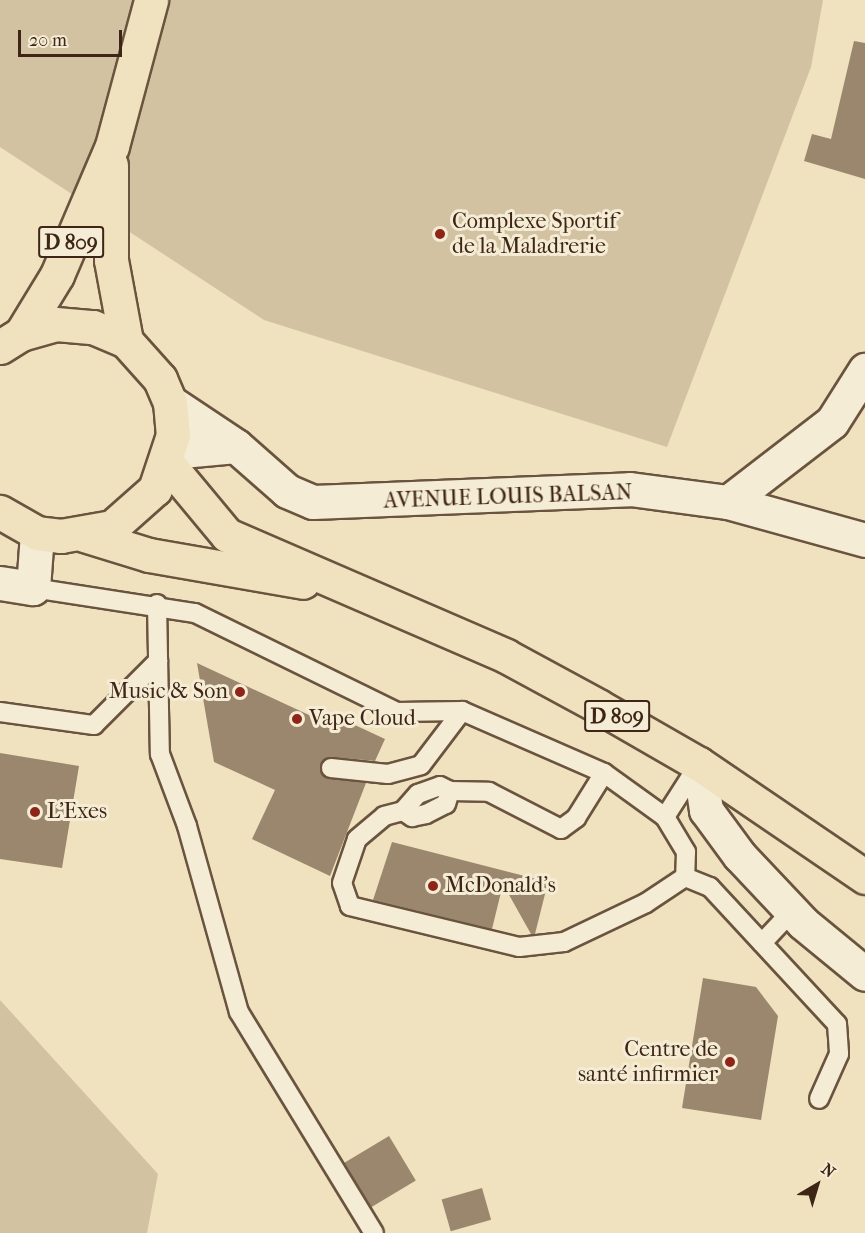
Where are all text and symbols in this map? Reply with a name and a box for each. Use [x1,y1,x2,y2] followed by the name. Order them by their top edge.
[21,18,124,56] scale bar
[29,30,67,51] text: 20 m
[452,208,617,260] place label: Complexe Sportif de la Maladrerie
[38,224,104,260] road number: D 809
[433,227,447,241] marker: Complexe Sportif de la Maladrerie
[383,479,633,515] street label: AVENUE LOUIS BALSAN
[109,679,228,705] place label: Music & Son
[233,685,247,699] marker: Music & Son
[584,698,650,734] road number: D 809
[309,706,416,732] place label: Vape Cloud
[290,712,304,726] marker: Vape Cloud
[47,799,107,825] place label: L'Exes
[28,805,42,819] marker: L'Exes
[445,873,556,899] place label: McDonald's
[426,879,440,893] marker: McDonald's
[578,1036,718,1088] place label: Centre de santé infirmier
[723,1055,737,1069] marker: Centre de santé infirmier
[787,1155,847,1215] north arrow
[818,1159,839,1182] text: N

